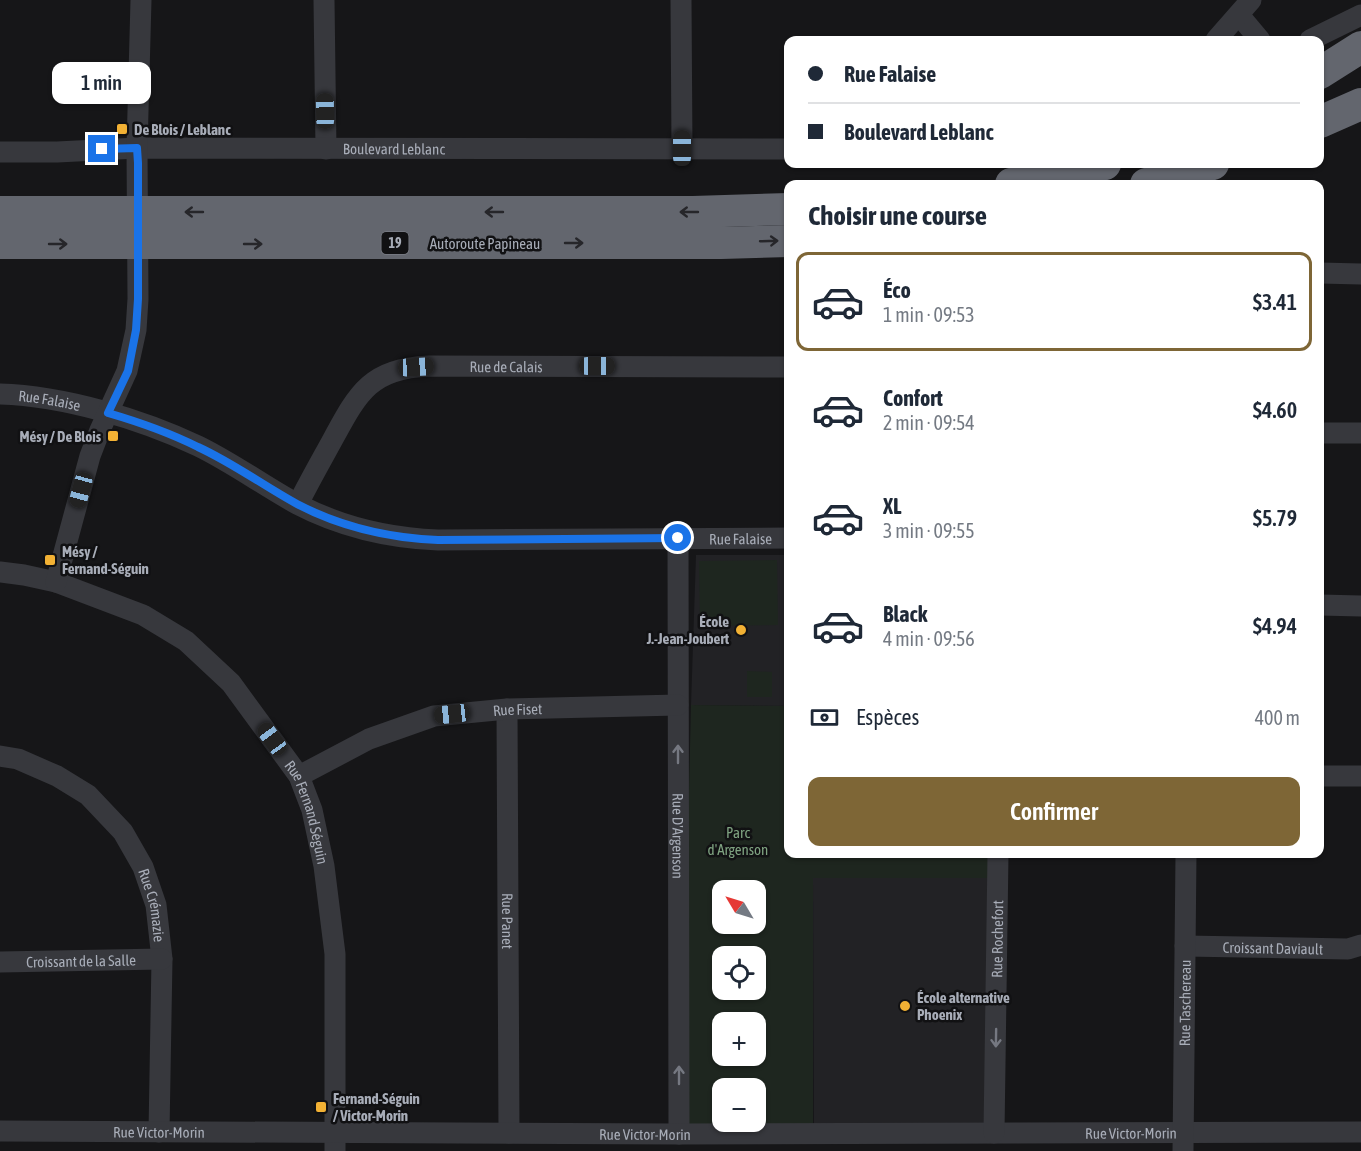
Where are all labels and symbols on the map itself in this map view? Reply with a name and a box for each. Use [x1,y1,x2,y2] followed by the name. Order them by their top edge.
[52,62,152,104] callout: 1 min
[316,93,334,129] car
[134,121,231,138] place label: De Blois / Leblanc
[115,122,129,136] marker: De Blois / Leblanc
[673,130,691,166] car
[88,135,115,162] route end
[343,140,445,157] street label: Boulevard Leblanc
[184,206,204,218] one-way arrow
[484,206,504,218] one-way arrow
[679,206,699,218] one-way arrow
[382,232,408,254] road number: 19
[430,235,540,252] street label: Autoroute Papineau
[759,236,779,247] one-way arrow
[564,237,584,249] one-way arrow
[48,238,68,250] one-way arrow
[243,238,263,250] one-way arrow
[398,357,434,377] car
[579,357,615,375] car
[470,358,543,375] street label: Rue de Calais
[18,387,83,414] street label: Rue Falaise
[19,428,102,445] place label: Mésy / De Blois
[106,429,120,443] marker: Mésy / De Blois
[68,470,94,510] car
[664,524,691,551] route start
[709,530,772,547] street label: Rue Falaise
[62,543,149,577] place label: Mésy / Fernand-Séguin
[43,553,57,567] marker: Mésy / Fernand-Séguin
[646,613,730,647] place label: École J.-Jean-Joubert
[734,623,748,637] marker: École J.-Jean-Joubert
[492,700,543,719] street label: Rue Fiset
[433,703,471,725] car
[254,719,290,759] car
[672,745,684,765] one-way arrow
[282,757,332,866] street label: Rue Fernand Séguin
[670,793,687,879] street label: Rue D'Argenson
[708,824,768,858] park label: Parc d'Argenson
[136,866,169,943] street label: Rue Crémazie
[712,880,766,934] north arrow
[499,893,517,949] street label: Rue Panet
[988,900,1006,978] street label: Rue Rochefort
[1223,938,1323,957] street label: Croissant Daviault
[26,951,136,970] street label: Croissant de la Salle
[1176,960,1193,1046] street label: Rue Taschereau
[917,989,1010,1023] place label: École alternative Phoenix
[898,999,912,1013] marker: École alternative Phoenix
[990,1027,1002,1047] one-way arrow
[673,1066,685,1086] one-way arrow
[333,1090,420,1124] place label: Fernand-Séguin / Victor-Morin
[314,1100,328,1114] marker: Fernand-Séguin / Victor-Morin
[113,1123,205,1140] street label: Rue Victor-Morin
[1085,1124,1177,1141] street label: Rue Victor-Morin
[599,1125,691,1143] street label: Rue Victor-Morin

